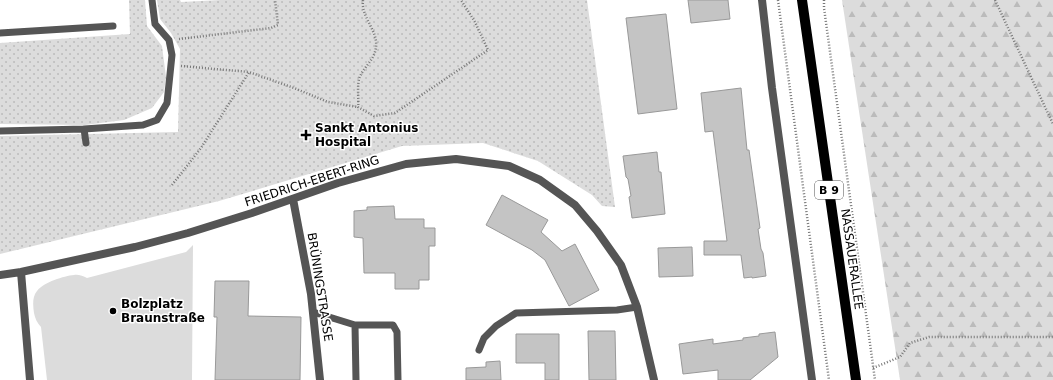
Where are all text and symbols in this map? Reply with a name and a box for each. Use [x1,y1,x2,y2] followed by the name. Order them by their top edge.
[315,121,418,149] place label: Sankt Antonius Hospital
[300,129,312,141] marker: Sankt Antonius Hospital
[243,153,381,209] street label: FRIEDRICH-EBERT-RING
[815,181,843,199] road number: B 9
[838,208,866,310] street label: NASSAUERALLEE
[304,231,337,342] street label: BRÜNINGSTRASSE
[121,297,205,325] place label: Bolzplatz Braunstraße
[108,306,118,316] marker: Bolzplatz Braunstraße

